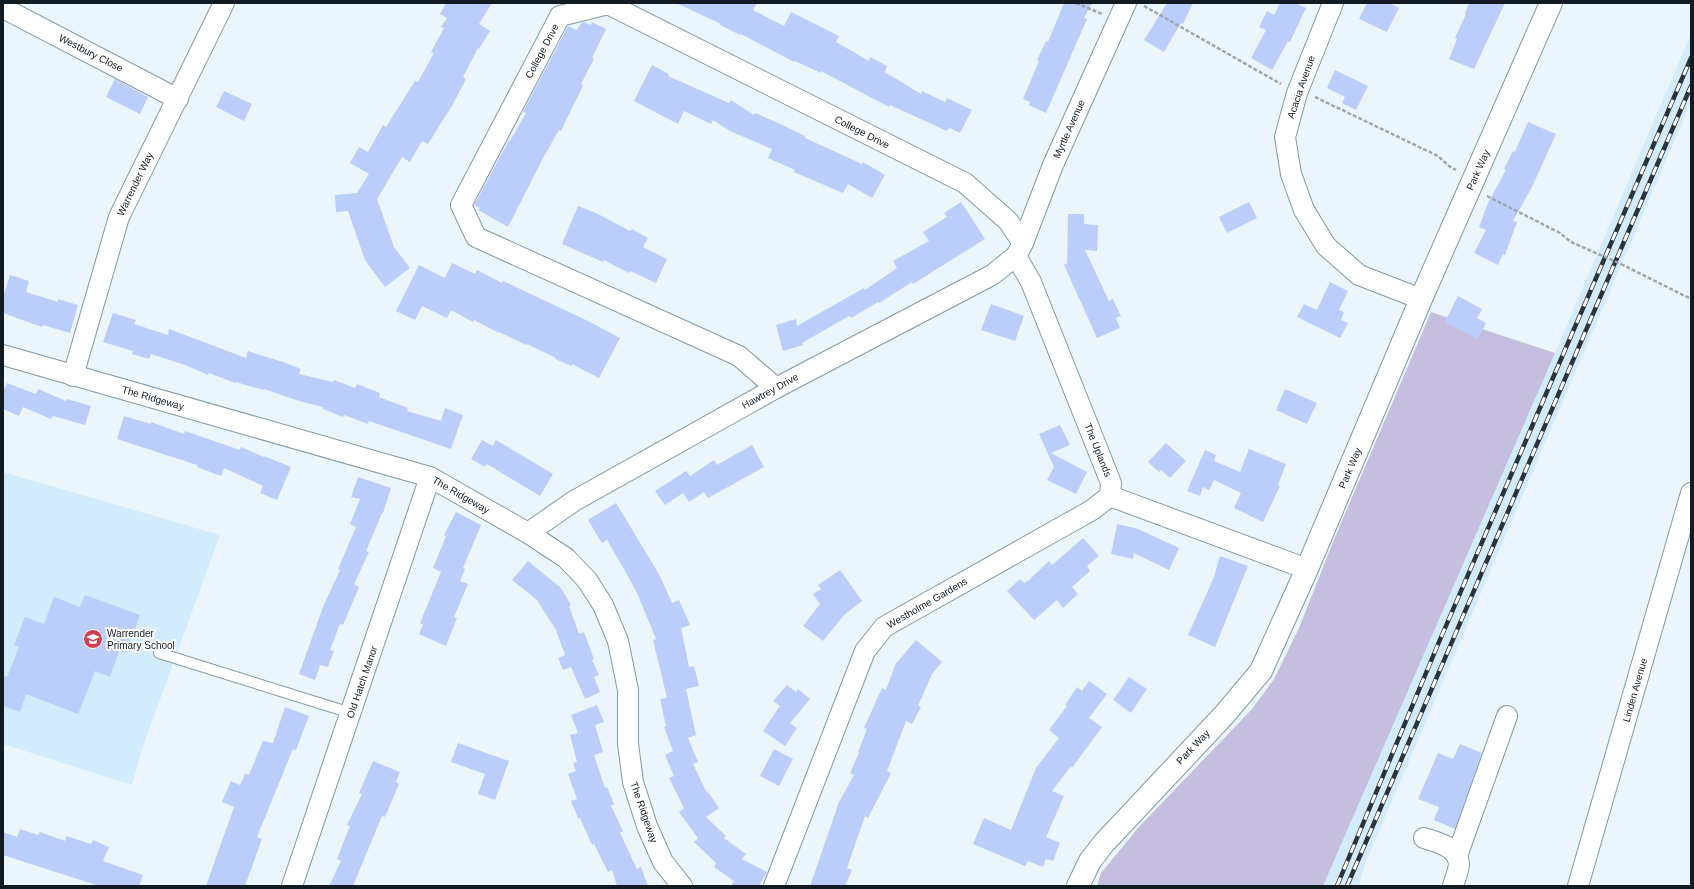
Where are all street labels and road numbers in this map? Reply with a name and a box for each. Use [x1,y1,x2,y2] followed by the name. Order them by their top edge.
[523,22,561,80] street label: College Drive
[57,32,125,74] street label: Westbury Close
[1285,54,1317,120] street label: Acacia Avenue
[1051,98,1087,160] street label: Myrtle Avenue
[833,113,892,151] street label: College Drive
[1464,148,1492,192] street label: Park Way
[115,150,155,218] street label: Warrender Way
[740,371,801,411] street label: Hawtrey Drive
[121,384,185,412] street label: The Ridgeway
[1082,422,1114,478] street label: The Uplands
[1337,446,1363,490] street label: Park Way
[431,474,491,516] street label: The Ridgeway
[885,575,969,631] street label: Westholme Gardens
[344,644,380,720] street label: Old Hatch Manor
[1621,656,1650,723] street label: Linden Avenue
[1174,728,1212,766] street label: Park Way
[628,780,660,844] street label: The Ridgeway

